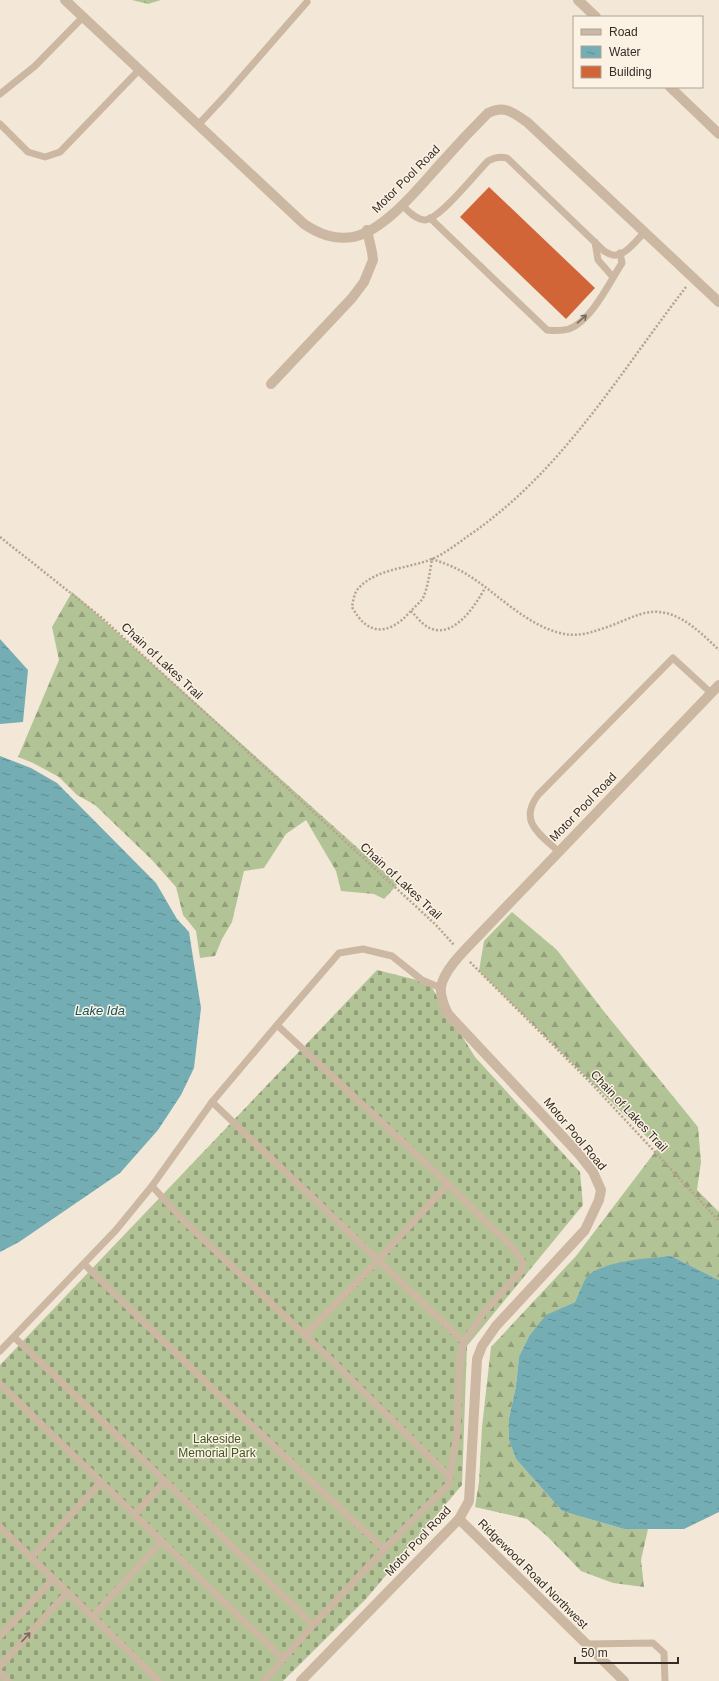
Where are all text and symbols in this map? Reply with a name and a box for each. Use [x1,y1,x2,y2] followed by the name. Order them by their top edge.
[573,16,703,88] legend
[609,25,638,39] text: Road
[609,45,641,59] text: Water
[609,65,652,79] text: Building
[369,142,443,216] street label: Motor Pool Road
[577,315,587,324] one-way arrow
[118,620,206,702] street label: Chain of Lakes Trail
[547,770,619,844] street label: Motor Pool Road
[357,840,445,922] street label: Chain of Lakes Trail
[75,1003,125,1018] water label: Lake Ida
[588,1067,670,1155] street label: Chain of Lakes Trail
[541,1095,609,1173] street label: Motor Pool Road
[178,1432,257,1460] park label: Lakeside Memorial Park
[382,1503,454,1579] street label: Motor Pool Road
[475,1516,591,1632] street label: Ridgewood Road Northwest
[22,1632,31,1642] one-way arrow
[575,1639,678,1665] scale bar
[581,1646,608,1660] text: 50 m

